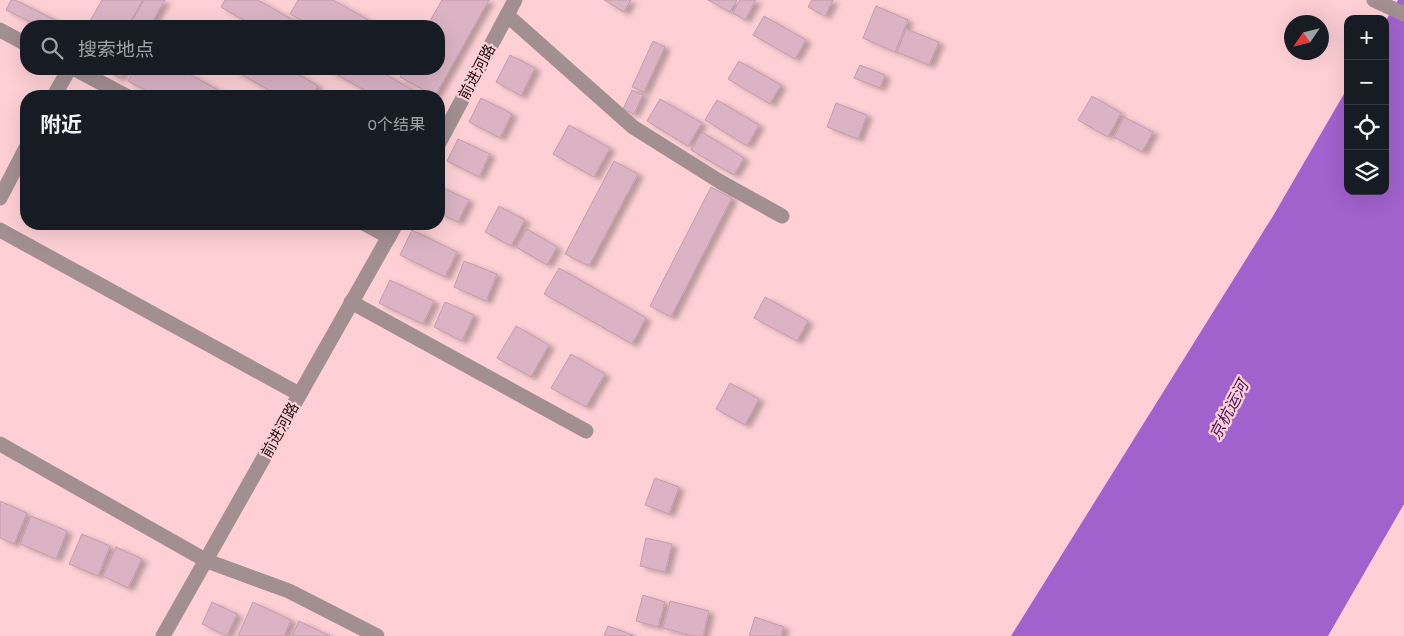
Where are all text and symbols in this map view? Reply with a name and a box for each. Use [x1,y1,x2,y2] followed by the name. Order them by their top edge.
[1284,15,1329,60] north arrow
[1344,15,1389,195] map controls
[1344,15,1389,60] button: +
[20,20,445,75] search box
[38,34,66,62] icon: search
[78,39,154,61] text: 搜索地点
[455,41,499,103] street label: 前进河路
[1344,60,1389,105] button: −
[1344,105,1389,150] button: locate
[40,113,82,137] text: 附近
[368,115,425,134] text: 0个结果
[1344,150,1389,195] button: layers
[1206,375,1254,443] water label: 京杭运河
[258,399,302,461] street label: 前进河路

